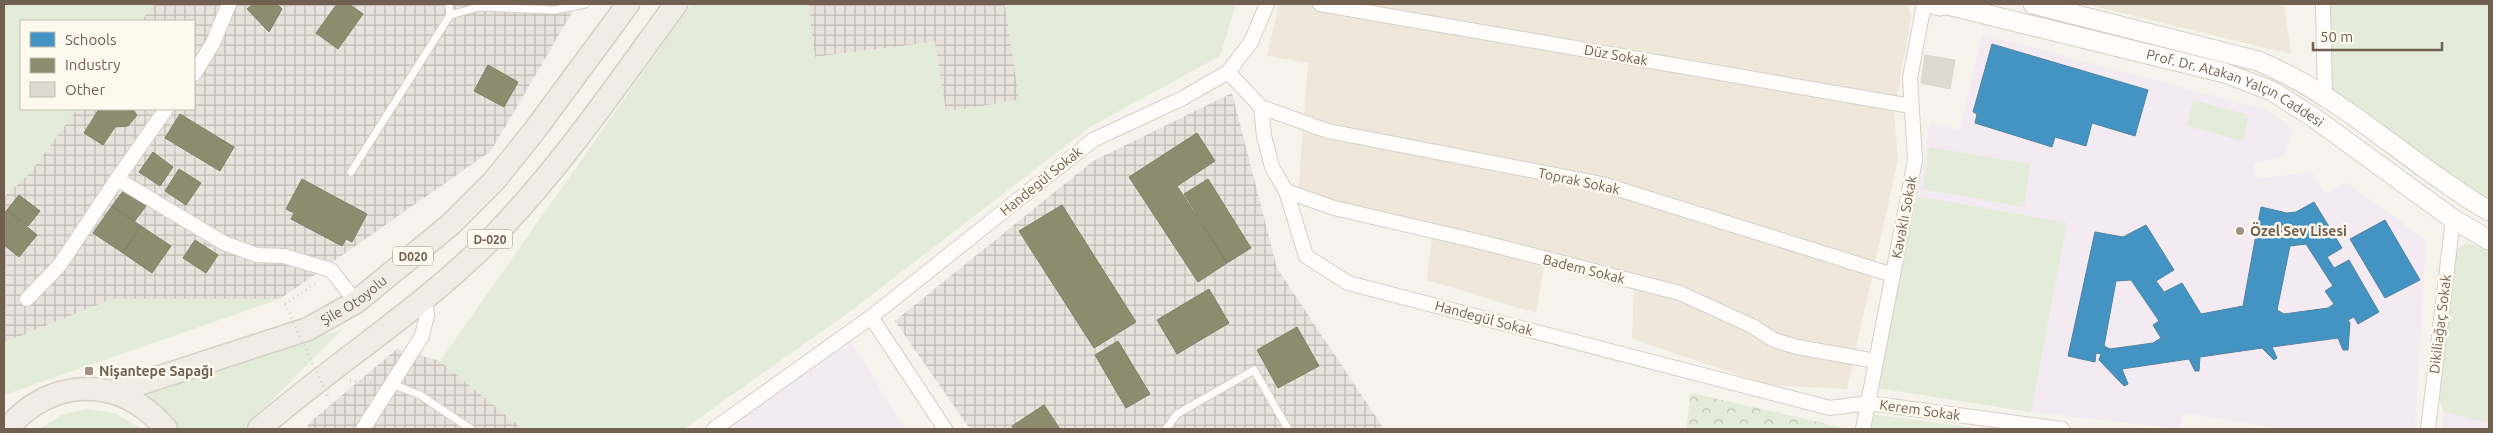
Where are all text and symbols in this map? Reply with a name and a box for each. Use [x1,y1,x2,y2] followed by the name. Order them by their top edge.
[20,20,195,110] legend
[2313,20,2442,52] scale bar
[2320,28,2353,45] text: 50 m
[65,31,116,48] text: Schools
[1583,42,1649,68] street label: Düz Sokak
[2145,46,2327,130] street label: Prof. Dr. Atakan Yalçın Caddesi
[65,56,120,73] text: Industry
[65,81,105,98] text: Other
[997,143,1085,219] street label: Handegül Sokak
[1537,165,1621,197] street label: Toprak Sokak
[1888,174,1920,260] street label: Kavaklı Sokak
[2250,222,2347,239] place label: Özel Sev Lisesi
[2234,225,2246,237] marker: Özel Sev Lisesi
[468,230,512,248] road number: D-020
[393,247,433,266] road number: D020
[1541,251,1627,287] street label: Badem Sokak
[318,272,390,328] street label: Şile Otoyolu
[2426,273,2454,375] street label: Dikiliağaç Sokak
[1433,297,1535,339] street label: Handegül Sokak
[99,363,213,380] place label: Nişantepe Sapağı
[83,365,95,377] marker: Nişantepe Sapağı
[1879,396,1961,424] street label: Kerem Sokak

